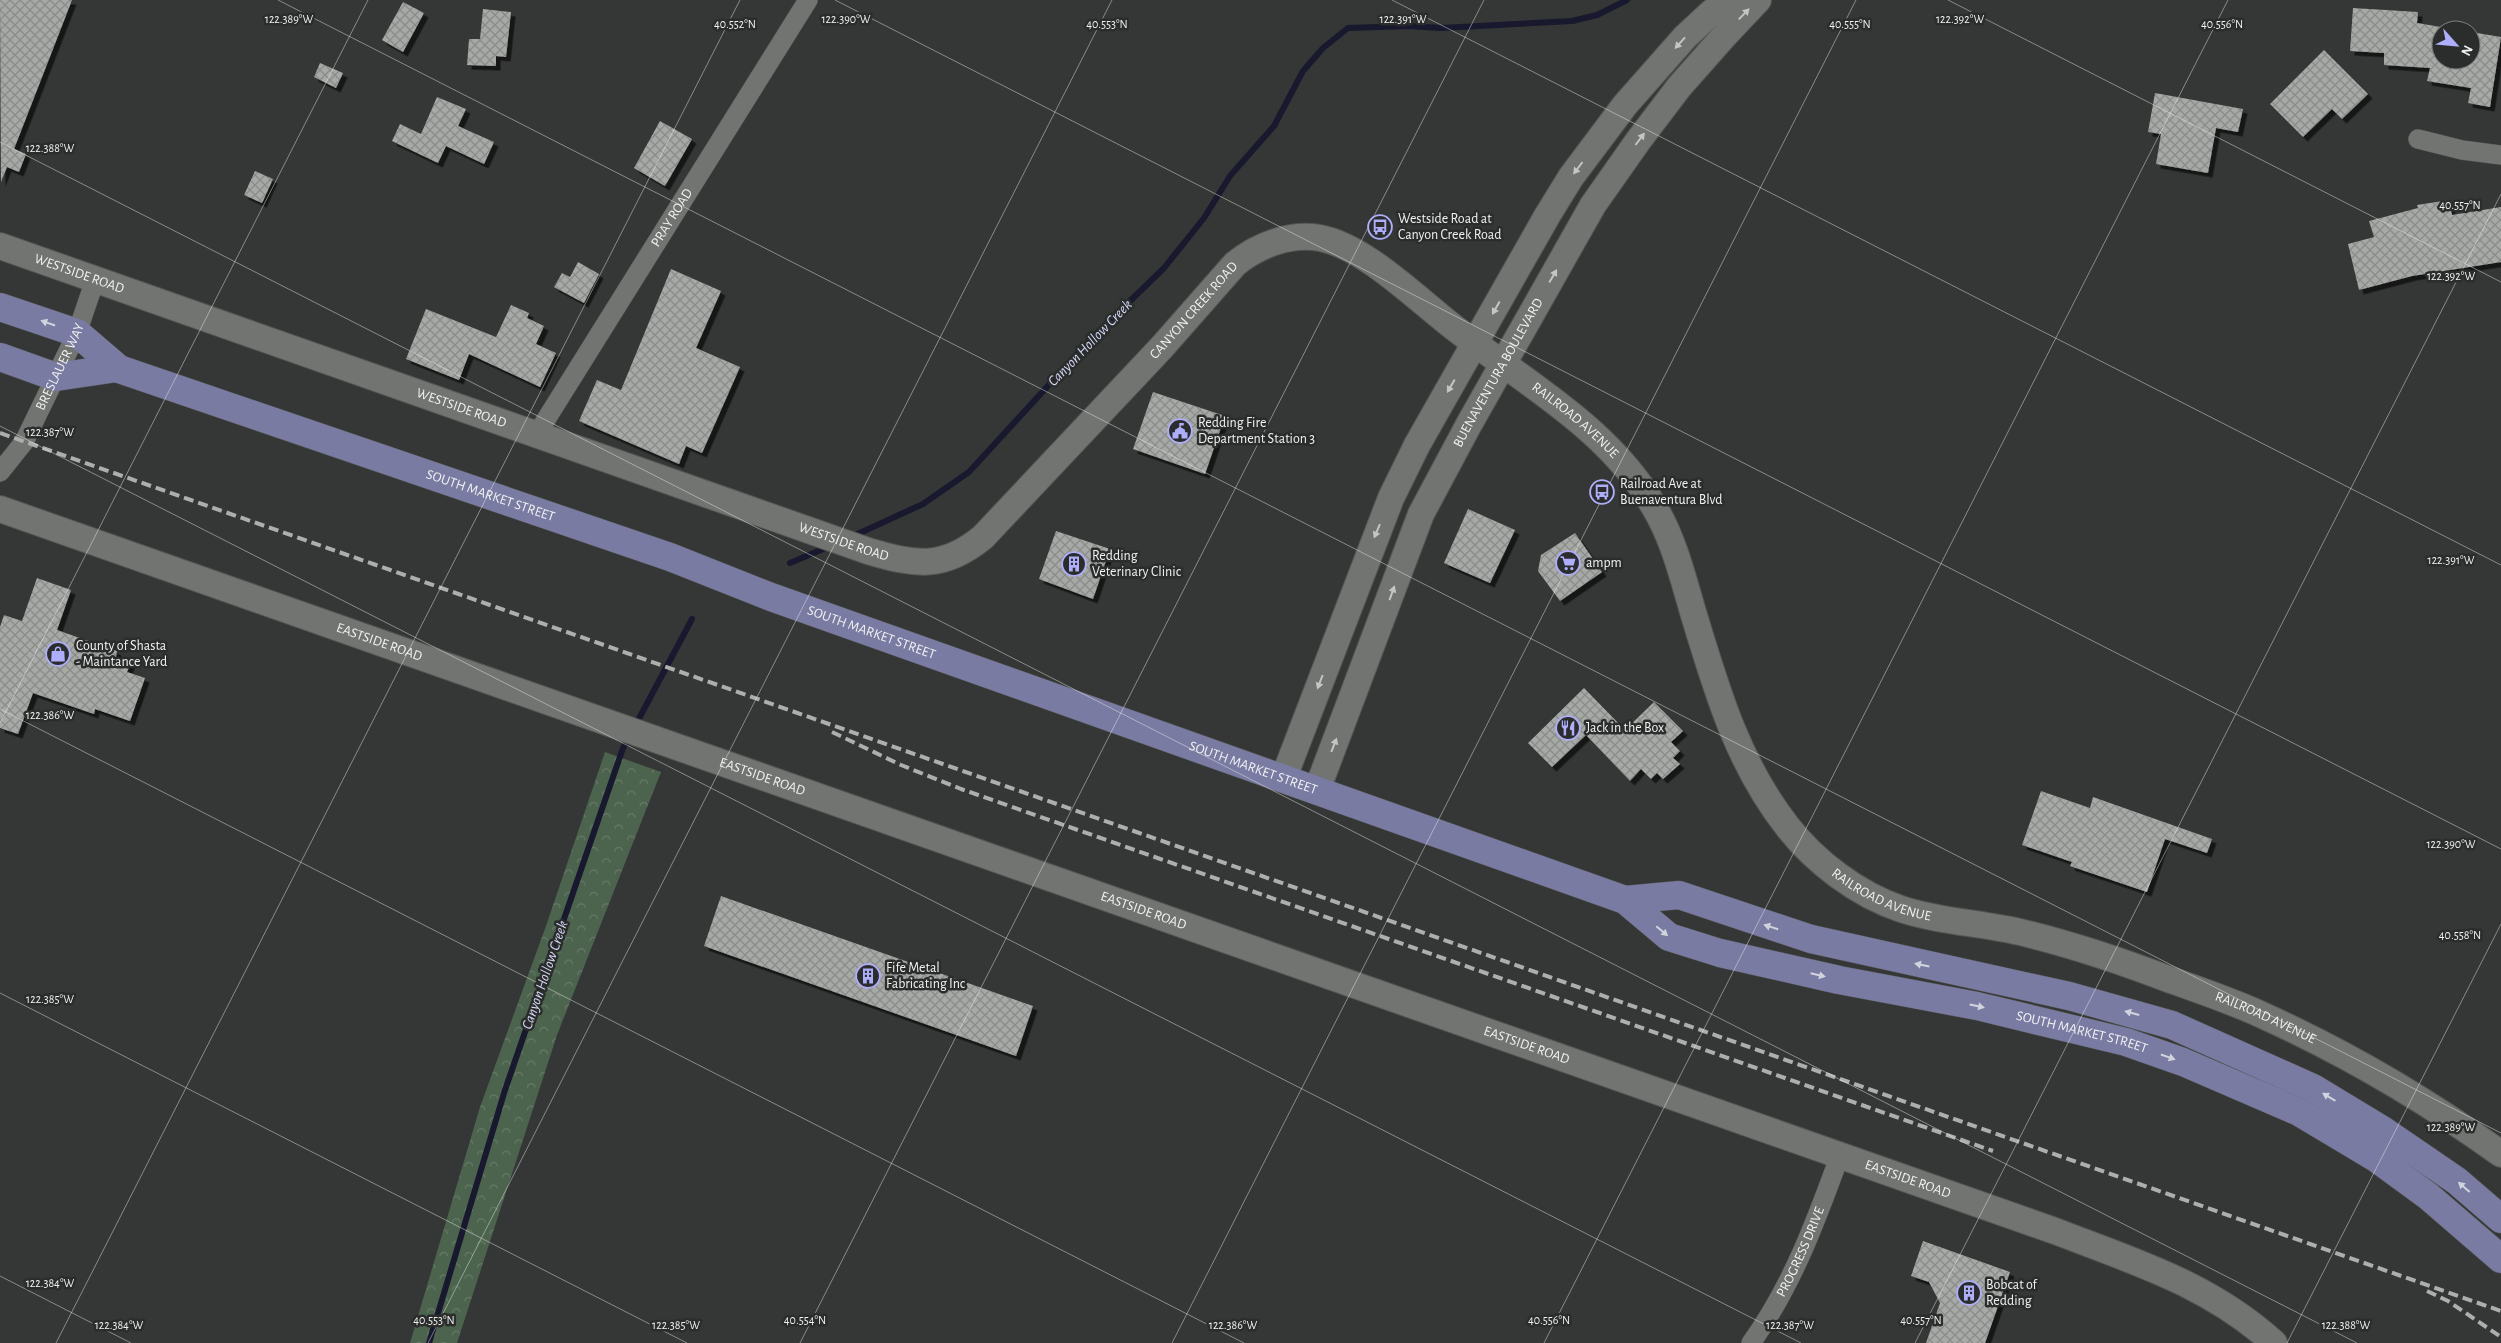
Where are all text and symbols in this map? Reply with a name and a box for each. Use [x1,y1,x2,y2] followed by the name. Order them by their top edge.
[1738,8,1750,20] one-way arrow
[265,13,314,25] text: 122.389°W
[821,13,871,25] text: 122.390°W
[1380,13,1427,25] text: 122.391°W
[1936,13,1984,25] text: 122.392°W
[714,18,756,30] text: 40.552°N
[1086,18,1128,30] text: 40.553°N
[1829,18,1871,30] text: 40.555°N
[2201,18,2243,30] text: 40.556°N
[2431,20,2481,70] north arrow
[1674,36,1686,48] one-way arrow
[2458,43,2475,58] text: N
[1635,132,1645,146] one-way arrow
[26,142,75,154] text: 122.388°W
[1572,161,1583,174] one-way arrow
[649,186,695,249] street label: PRAY ROAD
[2439,199,2481,211] text: 40.557°N
[1398,212,1502,242] place label: Westside Road at Canyon Creek Road
[1367,214,1393,240] bus stop icon: Westside Road at Canyon Creek Road
[32,252,126,296] street label: WESTSIDE ROAD
[1147,259,1240,362] street label: CANYON CREEK ROAD
[1549,268,1557,283] one-way arrow
[2427,270,2475,282] text: 122.392°W
[1451,296,1546,450] street label: BUENAVENTURA BOULEVARD
[1045,297,1135,389] water label: Canyon Hollow Creek
[1491,302,1500,315] one-way arrow
[40,319,55,327] one-way arrow
[33,321,87,413] street label: BRESLAUER WAY
[1447,380,1456,393] one-way arrow
[1529,380,1621,461] street label: RAILROAD AVENUE
[415,386,508,430] street label: WESTSIDE ROAD
[1198,416,1315,446] place label: Redding Fire Department Station 3
[1167,418,1193,444] public building icon: Redding Fire Department Station 3
[26,426,74,438] text: 122.387°W
[424,467,557,524] street label: SOUTH MARKET STREET
[1620,477,1723,507] place label: Railroad Ave at Buenaventura Blvd
[1589,479,1615,505] bus stop icon: Railroad Ave at Buenaventura Blvd
[797,520,890,563] street label: WESTSIDE ROAD
[1373,523,1380,538] one-way arrow
[1092,549,1182,579] place label: Redding Veterinary Clinic
[1555,550,1581,576] supermarket icon: ampm
[1061,551,1087,577] building icon: Redding Veterinary Clinic
[2428,554,2475,566] text: 122.391°W
[1586,556,1622,570] place label: ampm
[1388,585,1396,600] one-way arrow
[806,603,938,662] street label: SOUTH MARKET STREET
[335,621,424,664] street label: EASTSIDE ROAD
[76,639,167,669] place label: County of Shasta - Maintance Yard
[45,641,71,667] shop icon: County of Shasta - Maintance Yard
[1315,675,1323,690] one-way arrow
[26,709,75,721] text: 122.386°W
[1555,715,1581,741] restaurant icon: Jack in the Box
[1586,721,1664,735] place label: Jack in the Box
[1330,737,1338,752] one-way arrow
[1187,739,1319,797] street label: SOUTH MARKET STREET
[718,755,807,798] street label: EASTSIDE ROAD
[2426,838,2476,850] text: 122.390°W
[1829,866,1933,924] street label: RAILROAD AVENUE
[1099,889,1188,932] street label: EASTSIDE ROAD
[519,919,571,1031] water label: Canyon Hollow Creek
[1763,923,1778,931] one-way arrow
[1656,926,1669,937] one-way arrow
[2439,929,2481,941] text: 40.558°N
[886,961,966,991] place label: Fife Metal Fabricating Inc
[1915,961,1930,969] one-way arrow
[855,963,881,989] building icon: Fife Metal Fabricating Inc
[1810,971,1825,979] one-way arrow
[2213,989,2318,1047] street label: RAILROAD AVENUE
[26,993,74,1005] text: 122.385°W
[1970,1002,1985,1010] one-way arrow
[2015,1009,2149,1056] street label: SOUTH MARKET STREET
[2124,1009,2139,1017] one-way arrow
[1482,1024,1571,1067] street label: EASTSIDE ROAD
[2161,1053,2176,1061] one-way arrow
[2322,1093,2335,1102] one-way arrow
[2427,1121,2476,1133] text: 122.389°W
[1863,1158,1952,1201] street label: EASTSIDE ROAD
[2458,1182,2471,1193] one-way arrow
[1774,1205,1827,1299] street label: PROGRESS DRIVE
[26,1277,75,1289] text: 122.384°W
[1986,1278,2038,1308] place label: Bobcat of Redding
[1956,1280,1982,1306] building icon: Bobcat of Redding
[413,1314,455,1326] text: 40.553°N
[784,1314,826,1326] text: 40.554°N
[1528,1314,1570,1326] text: 40.556°N
[1900,1314,1942,1326] text: 40.557°N
[95,1319,144,1331] text: 122.384°W
[652,1319,700,1331] text: 122.385°W
[1209,1319,1258,1331] text: 122.386°W
[1766,1319,1814,1331] text: 122.387°W
[2322,1319,2371,1331] text: 122.388°W

